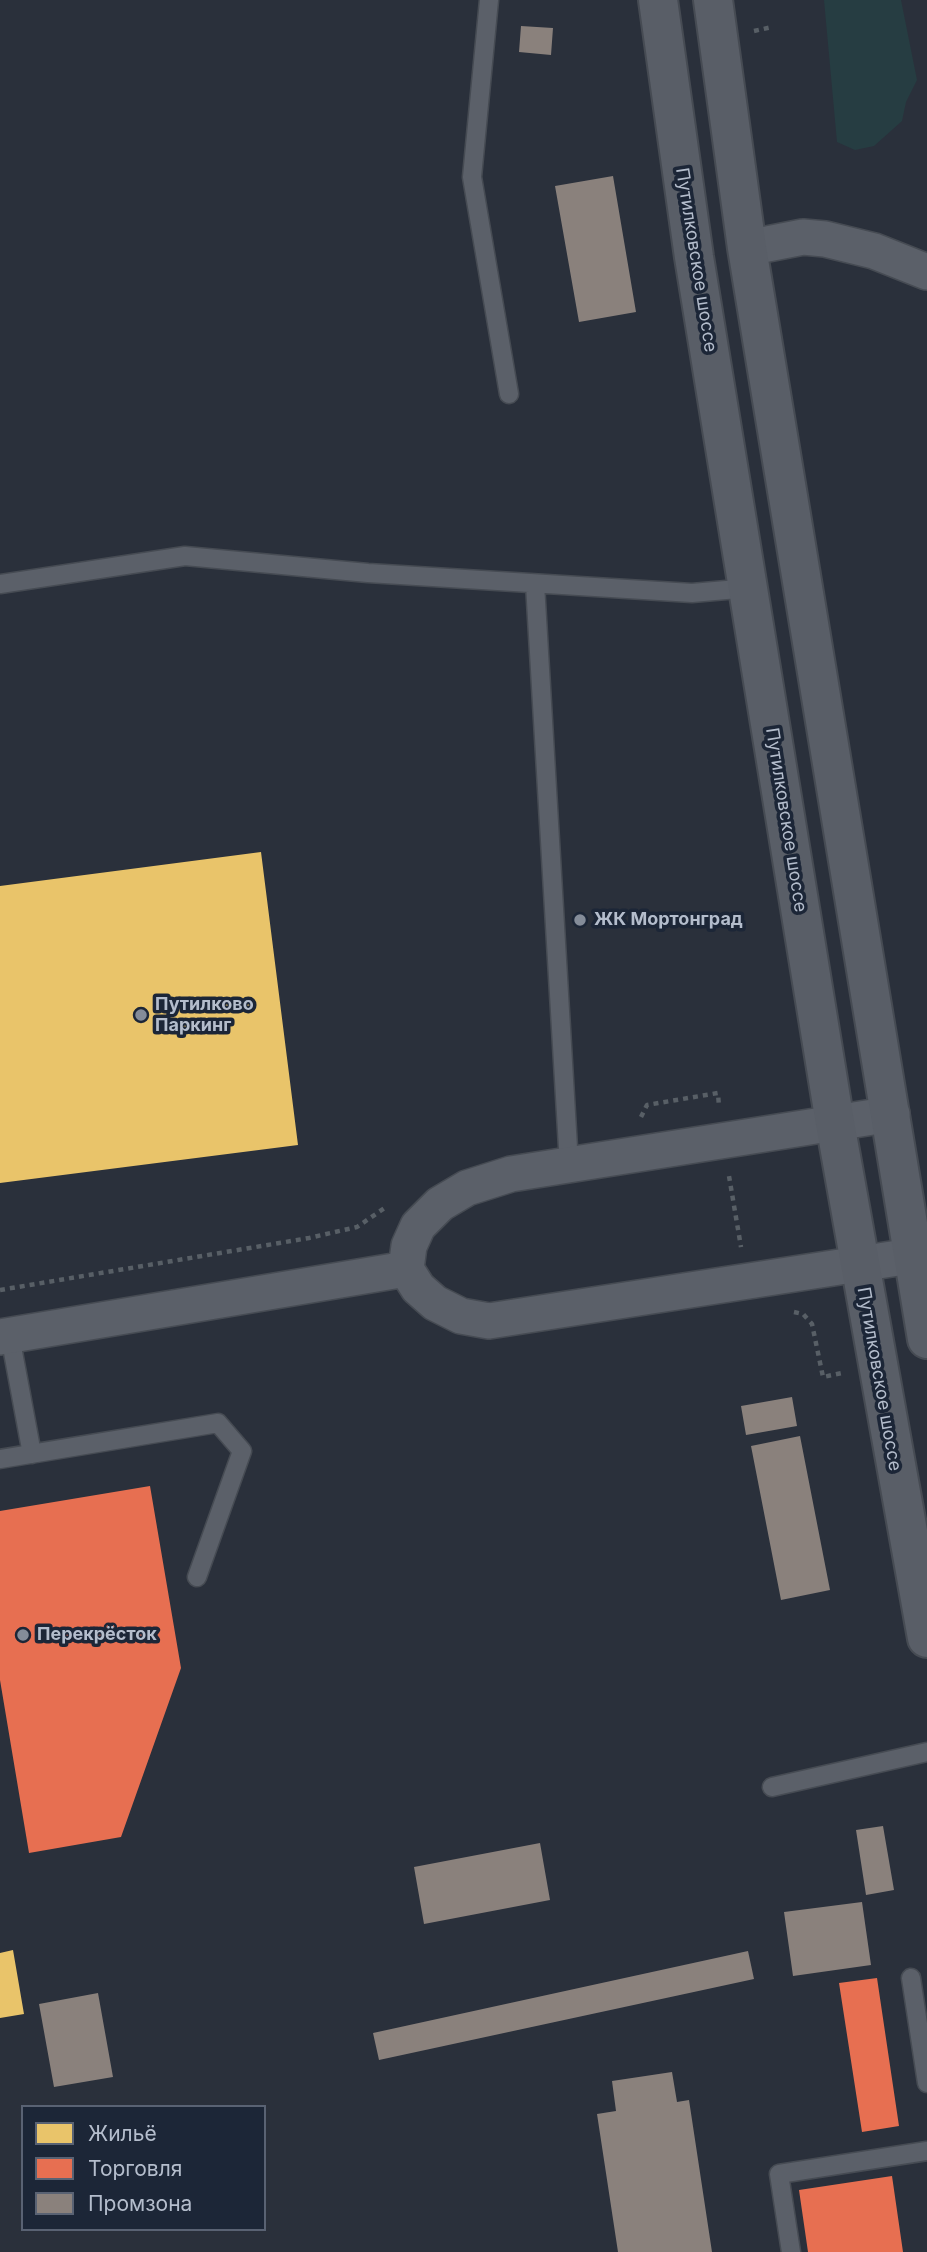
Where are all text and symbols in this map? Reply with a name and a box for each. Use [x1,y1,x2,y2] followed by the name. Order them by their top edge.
[671,166,721,354] street label: Путилковское шоссе
[761,726,811,914] street label: Путилковское шоссе
[594,909,743,931] place label: ЖК Мортонград
[572,912,588,928] marker: ЖК Мортонград
[155,994,254,1036] place label: Путилково Паркинг
[133,1007,149,1023] marker: Путилково Паркинг
[852,1285,906,1473] street label: Путилковское шоссе
[37,1624,157,1646] place label: Перекрёсток
[15,1627,31,1643] marker: Перекрёсток
[21,2105,266,2231] legend
[88,2121,157,2146] text: Жильё
[88,2156,182,2181] text: Торговля
[88,2191,192,2216] text: Промзона

